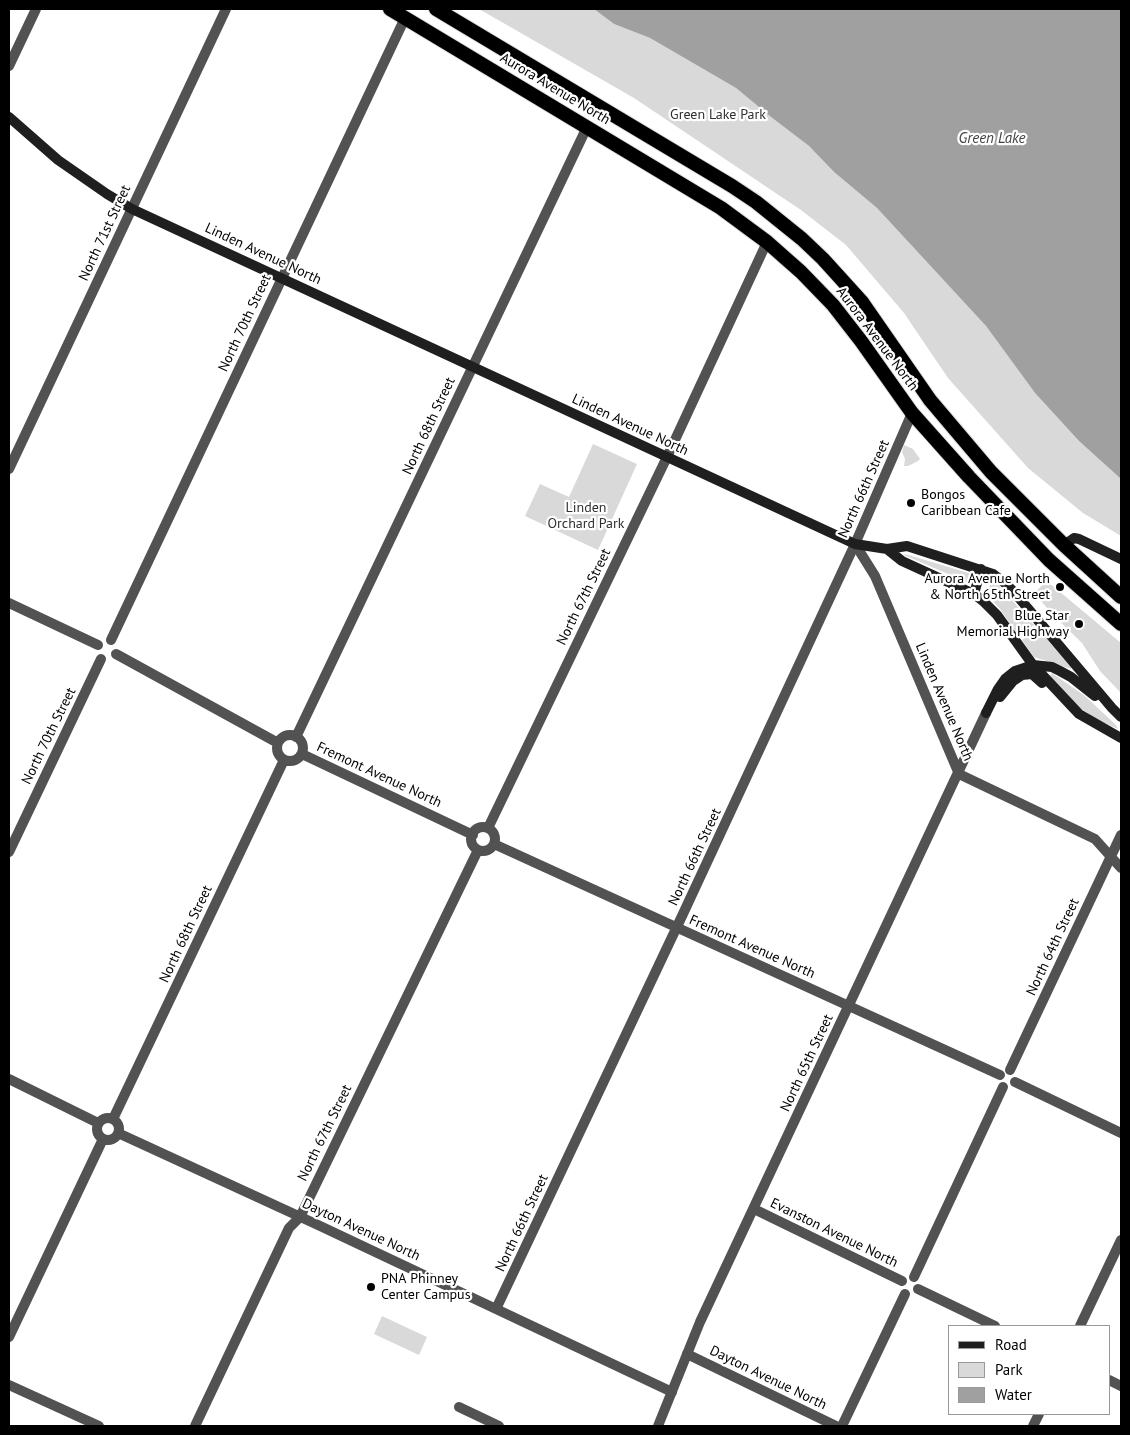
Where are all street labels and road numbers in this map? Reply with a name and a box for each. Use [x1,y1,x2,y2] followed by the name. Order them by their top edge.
[497,50,613,128] street label: Aurora Avenue North
[75,182,135,284] street label: North 71st Street
[202,220,324,288] street label: Linden Avenue North
[215,272,275,374] street label: North 70th Street
[833,284,921,394] street label: Aurora Avenue North
[399,375,459,477] street label: North 68th Street
[569,391,691,459] street label: Linden Avenue North
[835,437,893,541] street label: North 66th Street
[553,546,615,648] street label: North 67th Street
[912,640,976,764] street label: Linden Avenue North
[18,685,80,787] street label: North 70th Street
[314,739,444,811] street label: Fremont Avenue North
[665,806,725,908] street label: North 66th Street
[156,883,216,985] street label: North 68th Street
[1023,896,1083,998] street label: North 64th Street
[686,912,818,982] street label: Fremont Avenue North
[777,1012,837,1114] street label: North 65th Street
[294,1082,356,1184] street label: North 67th Street
[492,1172,552,1274] street label: North 66th Street
[299,1195,423,1265] street label: Dayton Avenue North
[767,1195,901,1271] street label: Evanston Avenue North
[707,1342,829,1414] street label: Dayton Avenue North

